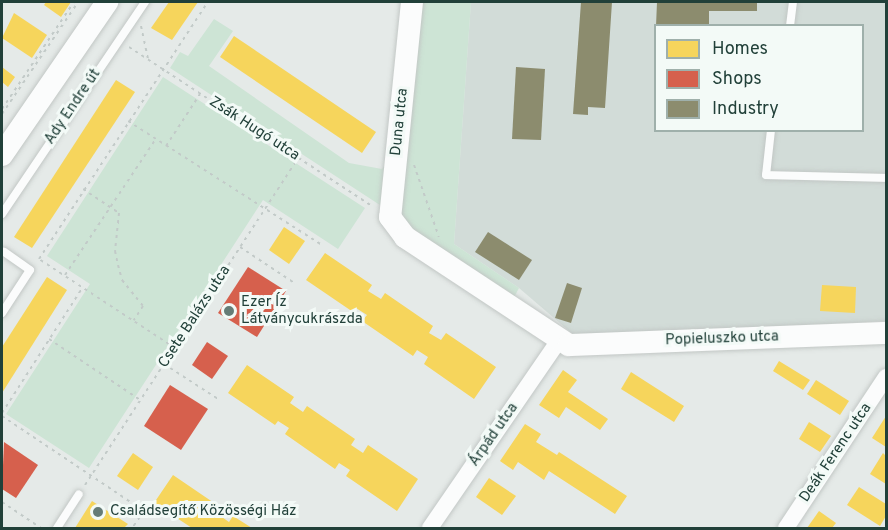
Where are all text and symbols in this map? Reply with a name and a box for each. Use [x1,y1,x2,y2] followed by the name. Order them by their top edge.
[654,24,864,132] legend
[712,38,768,61] text: Homes
[41,66,105,148] street label: Ady Endre út
[712,68,762,91] text: Shops
[387,87,413,157] street label: Duna utca
[205,93,303,165] street label: Zsák Hugó utca
[712,98,779,121] text: Industry
[155,262,235,372] street label: Csete Balázs utca
[241,293,363,328] place label: Ezer Íz Látványcukrászda
[222,304,236,318] marker: Ezer Íz Látványcukrászda
[665,328,779,350] street label: Popieluszko utca
[466,400,522,470] street label: Árpád utca
[796,400,876,506] street label: Deák Ferenc utca
[110,503,297,521] place label: Családsegítő Közösségi Ház
[91,505,105,519] marker: Családsegítő Közösségi Ház

